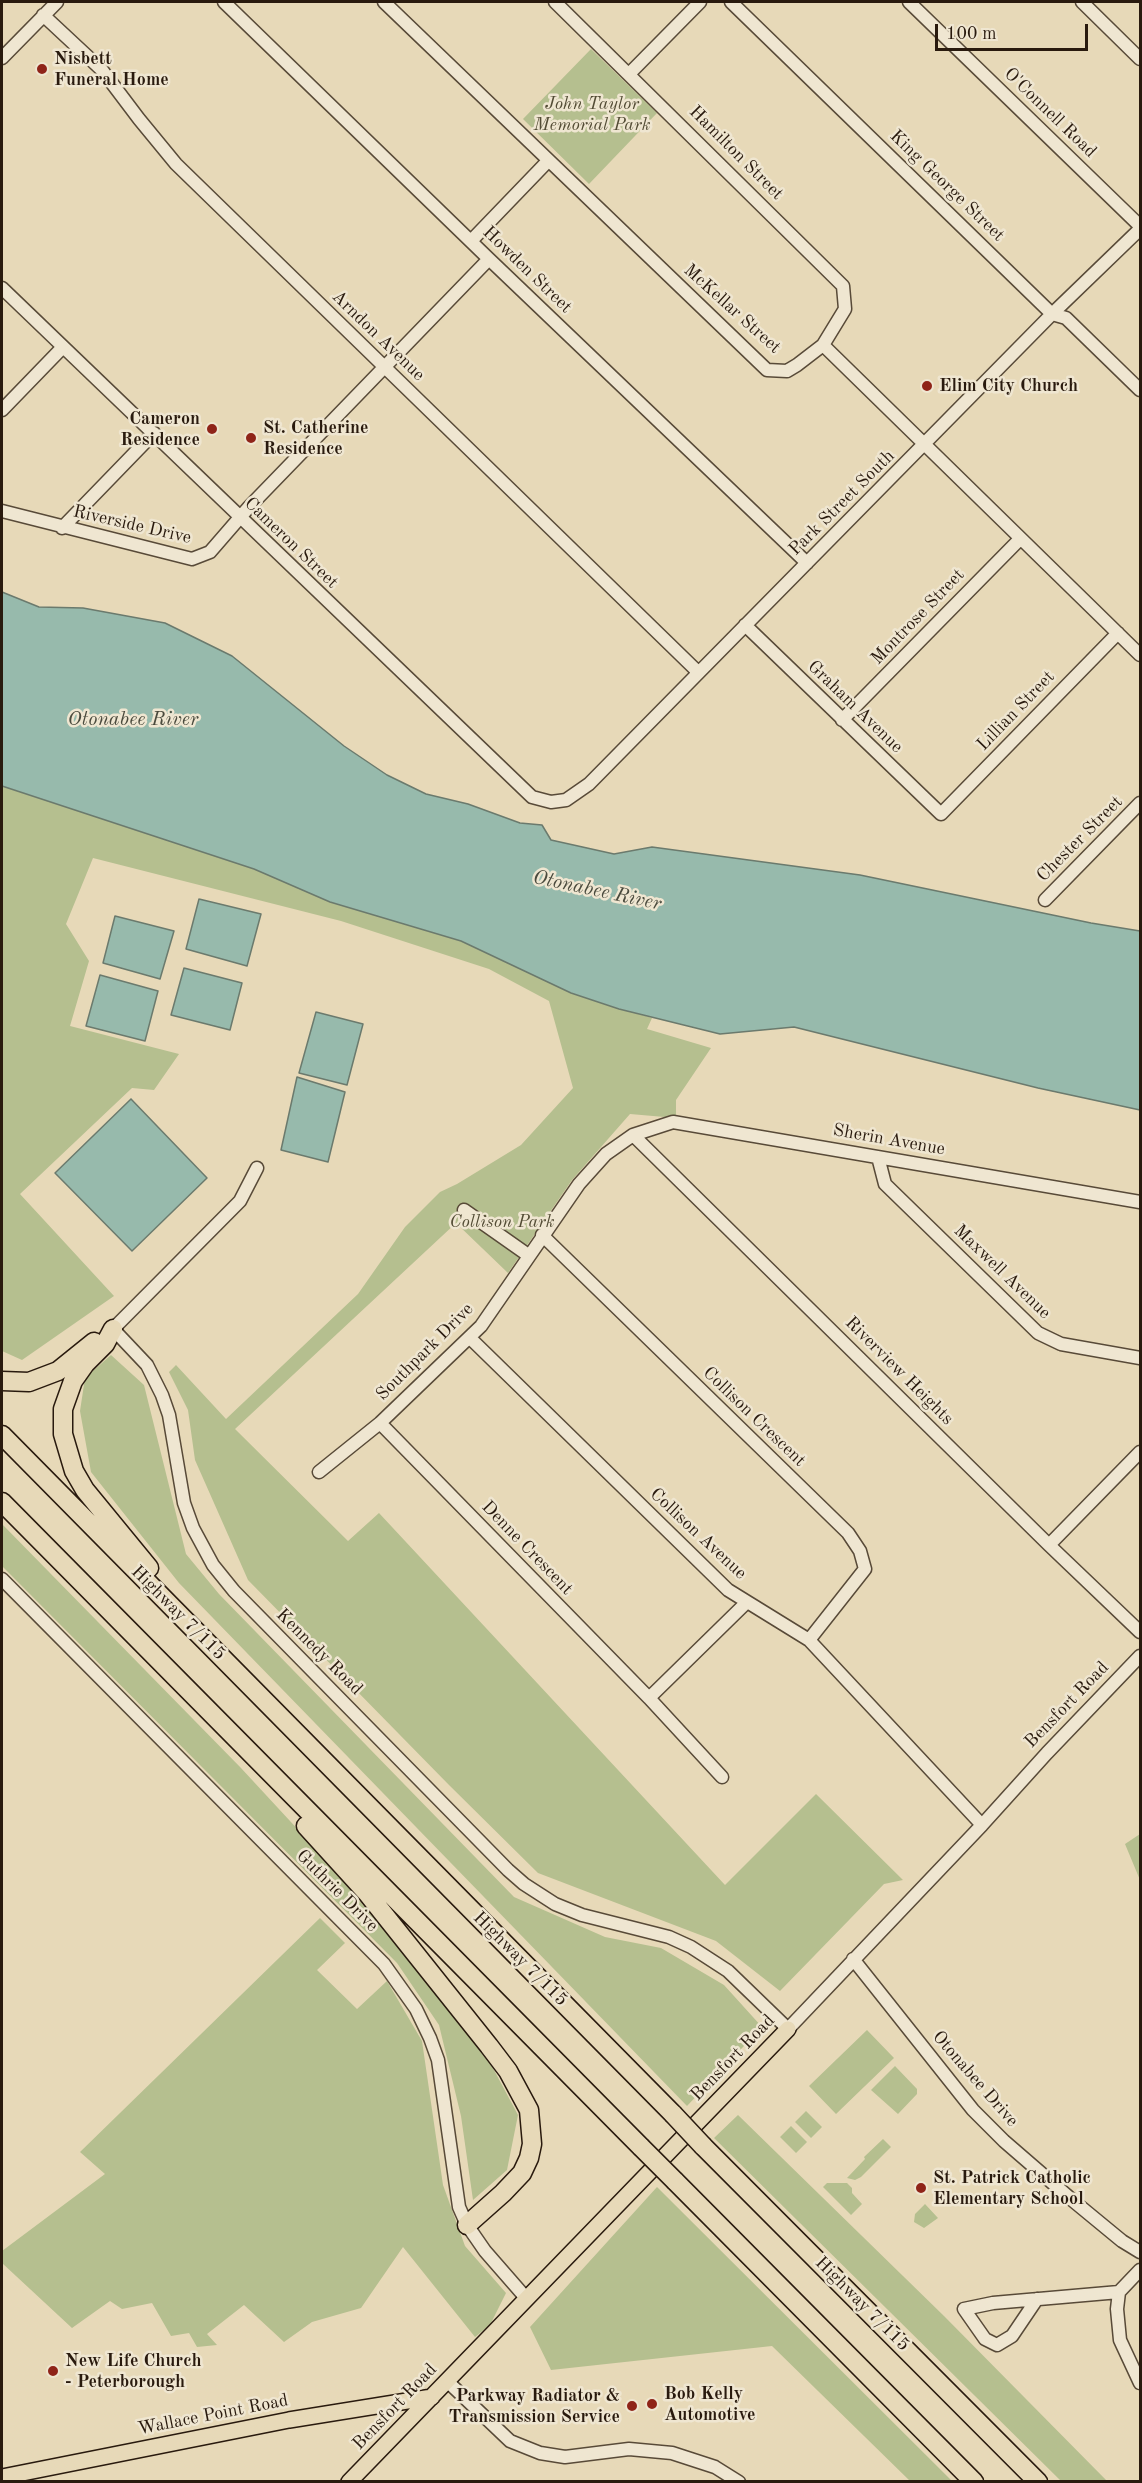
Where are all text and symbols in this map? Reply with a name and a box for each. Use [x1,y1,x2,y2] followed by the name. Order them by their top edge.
[938,12,1091,50] scale bar
[946,25,997,43] text: 100 m
[54,48,169,90] place label: Nisbett Funeral Home
[35,62,49,76] marker: Nisbett Funeral Home
[999,63,1101,163] street label: O'Connell Road
[533,93,651,136] park label: John Taylor Memorial Park
[684,101,788,205] street label: Hamilton Street
[885,126,1009,246] street label: King George Street
[478,222,576,318] street label: Howden Street
[679,260,785,358] street label: McKellar Street
[327,286,429,386] street label: Arndon Avenue
[939,375,1078,397] place label: Elim City Church
[920,379,934,393] marker: Elim City Church
[120,408,200,450] place label: Cameron Residence
[263,417,369,460] place label: St. Catherine Residence
[205,422,219,436] marker: Cameron Residence
[244,431,258,445] marker: St. Catherine Residence
[785,446,899,560] street label: Park Street South
[240,493,342,593] street label: Cameron Street
[71,501,193,549] street label: Riverside Drive
[867,564,969,670] street label: Montrose Street
[803,656,907,758] street label: Graham Avenue
[973,667,1059,755] street label: Lillian Street
[68,708,198,732] water label: Otonabee River
[1033,792,1127,886] street label: Chester Street
[530,866,664,916] water label: Otonabee River
[831,1120,947,1160] street label: Sherin Avenue
[449,1211,555,1233] park label: Collison Park
[949,1220,1055,1324] street label: Maxwell Avenue
[372,1299,478,1405] street label: Southpark Drive
[840,1312,958,1430] street label: Riverview Heights
[698,1362,810,1472] street label: Collison Crescent
[645,1484,751,1584] street label: Collison Avenue
[477,1496,577,1600] street label: Denne Crescent
[126,1561,230,1665] street label: Highway 7/115
[271,1604,367,1700] street label: Kennedy Road
[1020,1657,1114,1753] street label: Bensfort Road
[291,1845,383,1937] street label: Guthrie Drive
[468,1907,572,2011] street label: Highway 7/115
[686,2010,780,2106] street label: Bensfort Road
[927,2026,1023,2132] street label: Otonabee Drive
[933,2167,1091,2210] place label: St. Patrick Catholic Elementary School
[914,2181,928,2195] marker: St. Patrick Catholic Elementary School
[810,2252,914,2356] street label: Highway 7/115
[65,2350,202,2392] place label: New Life Church - Peterborough
[348,2359,442,2455] street label: Bensfort Road
[46,2364,60,2378] marker: New Life Church - Peterborough
[664,2383,755,2426] place label: Bob Kelly Automotive
[448,2385,620,2428] place label: Parkway Radiator & Transmission Service
[136,2390,290,2440] street label: Wallace Point Road
[645,2397,659,2411] marker: Bob Kelly Automotive
[625,2399,639,2413] marker: Parkway Radiator & Transmission Service

